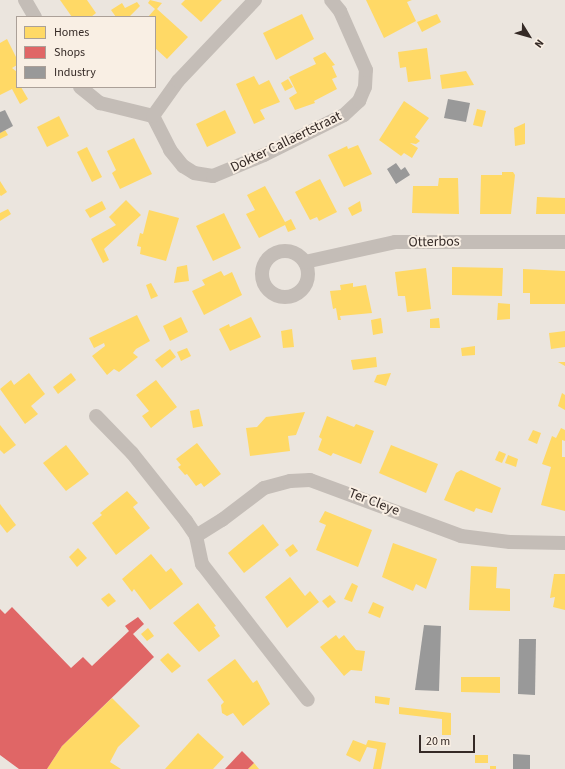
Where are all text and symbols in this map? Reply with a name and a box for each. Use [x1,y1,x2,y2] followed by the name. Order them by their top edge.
[16,16,156,88] legend
[509,16,549,56] north arrow
[54,24,89,41] text: Homes
[531,36,547,51] text: N
[54,44,85,61] text: Shops
[54,64,96,81] text: Industry
[228,108,344,176] street label: Dokter Callaertstraat
[408,233,460,251] street label: Otterbos
[346,485,402,519] street label: Ter Cleye
[421,727,477,753] scale bar
[426,733,450,750] text: 20 m

